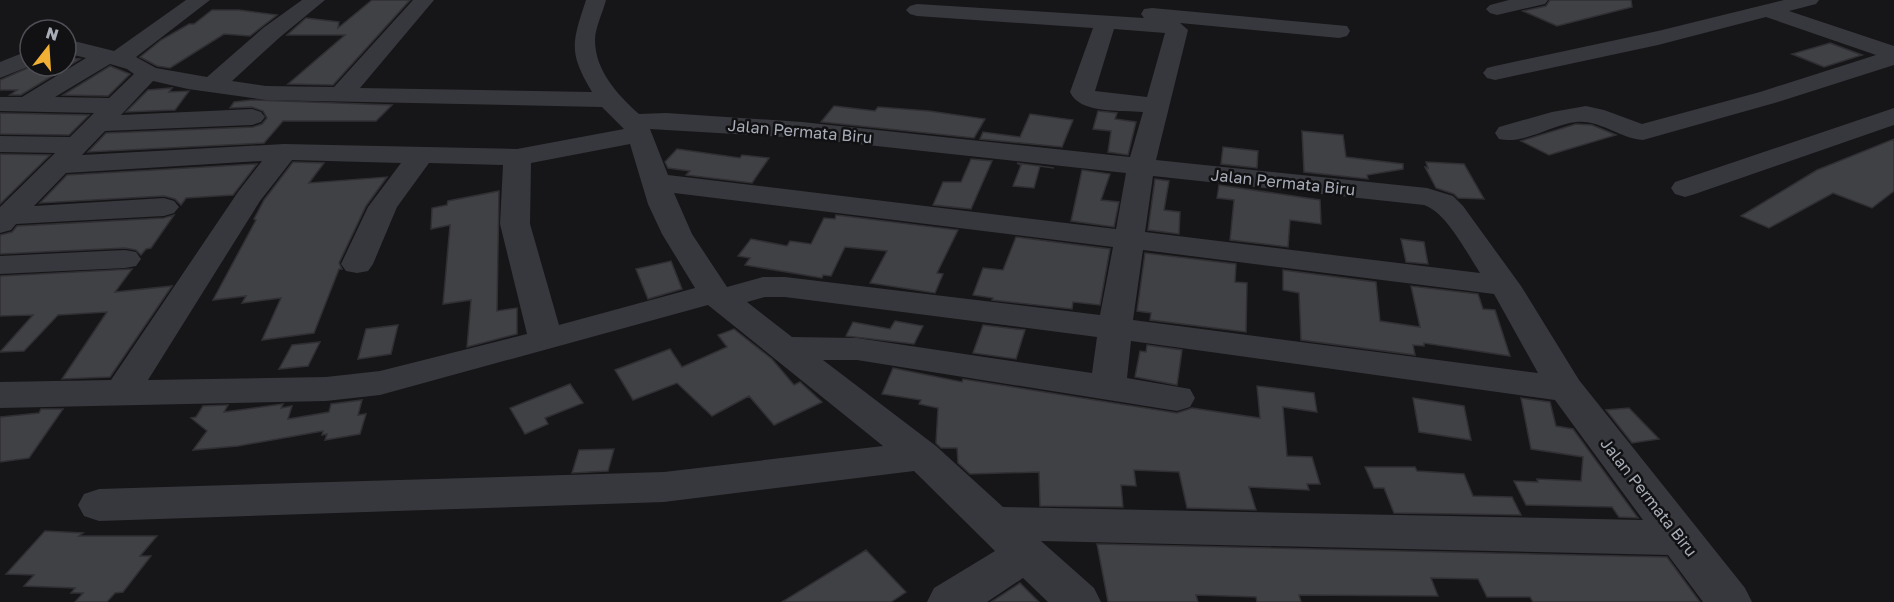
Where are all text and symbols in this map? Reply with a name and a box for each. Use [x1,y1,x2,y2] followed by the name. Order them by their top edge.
[18,18,78,78] north arrow
[44,22,61,45] text: N
[727,115,873,147] street label: Jalan Permata Biru
[1210,164,1356,200] street label: Jalan Permata Biru
[1596,434,1702,560] street label: Jalan Permata Biru

